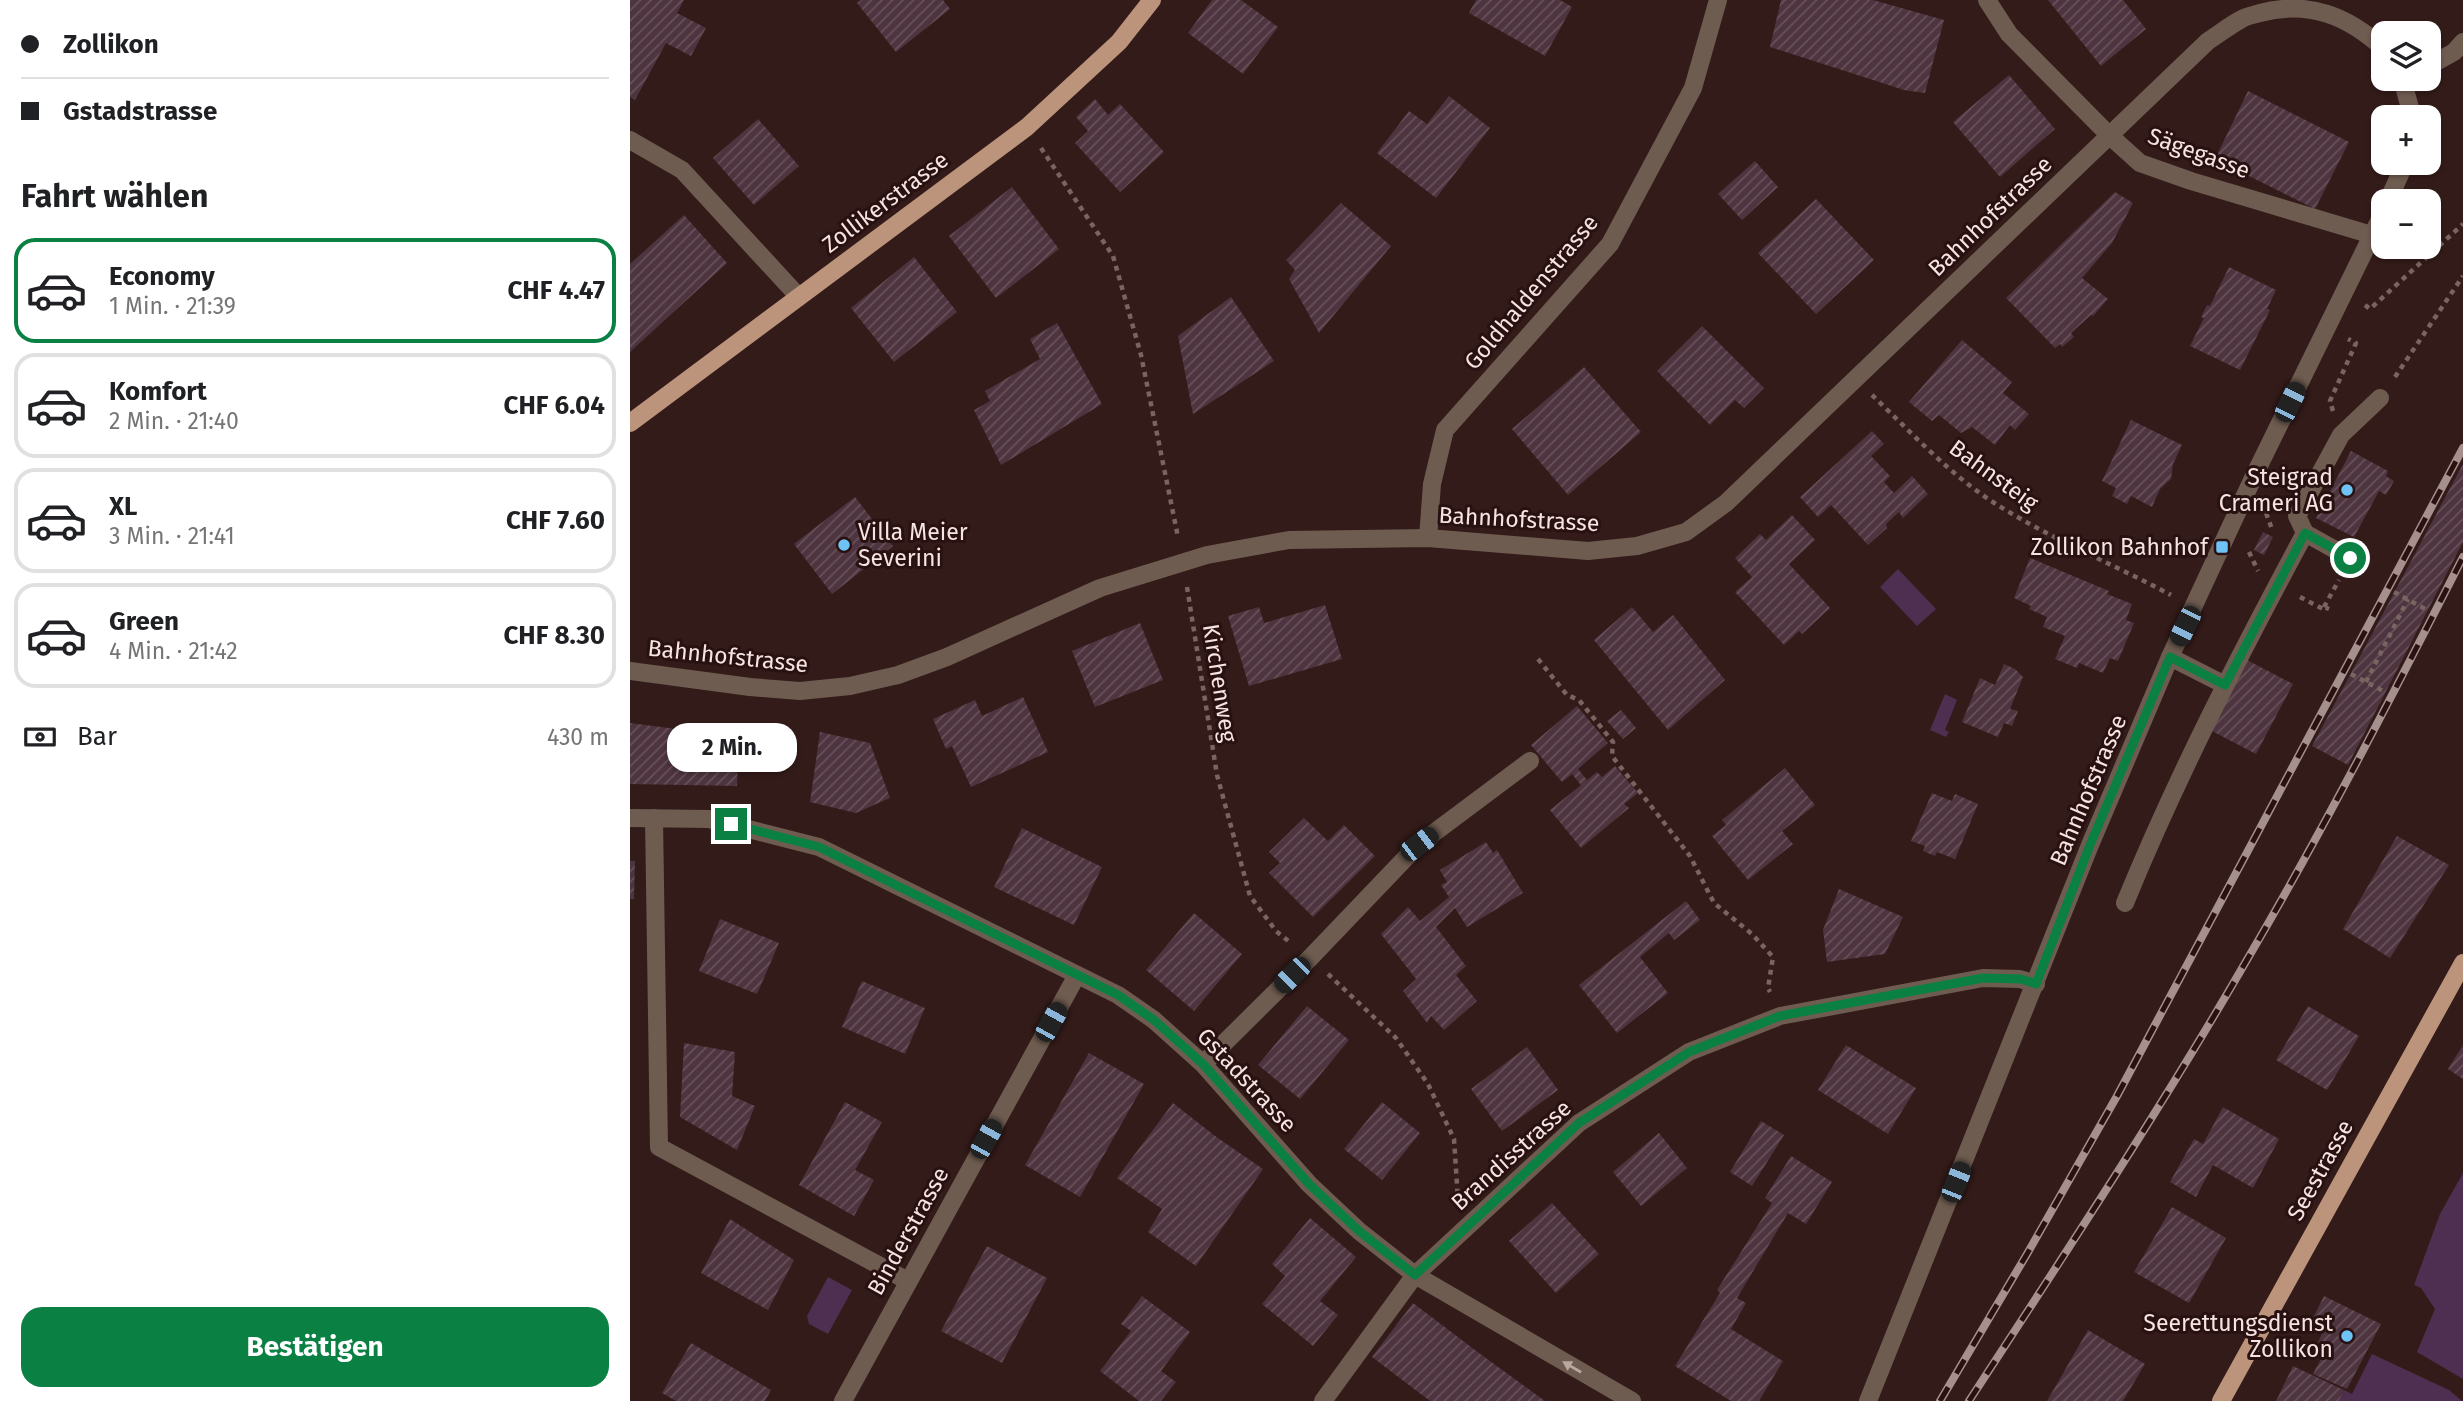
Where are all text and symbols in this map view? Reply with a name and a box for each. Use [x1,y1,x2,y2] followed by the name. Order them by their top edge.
[2371,21,2441,259] map controls
[2371,21,2441,91] button: layers
[63,29,159,60] text: Zollikon
[63,96,217,127] text: Gstadstrasse
[2371,105,2441,175] button: +
[2144,122,2254,184] street label: Sägegasse
[816,145,954,259] street label: Zollikerstrasse
[1922,150,2058,282] street label: Bahnhofstrasse
[21,177,208,215] text: Fahrt wählen
[2371,189,2441,259] button: −
[1458,209,1604,375] street label: Goldhaldenstrasse
[25,259,88,322] icon: car
[109,261,215,292] text: Economy
[507,275,605,306] text: CHF 4.47
[109,292,236,320] text: 1 Min. · 21:39
[25,374,88,437] icon: car
[109,376,207,407] text: Komfort
[2272,379,2309,425] car
[503,390,605,421] text: CHF 6.04
[109,407,239,435] text: 2 Min. · 21:40
[1944,433,2044,517] street label: Bahnsteig
[2219,463,2333,517] place label: Steigrad Crameri AG
[2339,482,2355,498] marker: Steigrad Crameri AG
[25,489,88,552] icon: car
[109,491,137,522] text: XL
[1438,501,1600,537] street label: Bahnhofstrasse
[506,505,605,536] text: CHF 7.60
[858,518,968,572] place label: Villa Meier Severini
[109,522,235,550] text: 3 Min. · 21:41
[2030,533,2210,561] place label: Zollikon Bahnhof
[836,537,852,553] marker: Villa Meier Severini
[2214,539,2230,555] marker: Zollikon Bahnhof
[2334,542,2366,574] route start
[2167,603,2204,649] car
[25,604,88,667] icon: car
[109,606,179,637] text: Green
[503,620,605,651] text: CHF 8.30
[1197,622,1243,744] street label: Kirchenweg
[646,634,810,678] street label: Bahnhofstrasse
[109,637,238,665] text: 4 Min. · 21:42
[2044,710,2132,870] street label: Bahnhofstrasse
[21,718,59,756] icon: cash
[77,721,117,752] text: Bar
[666,722,796,772] callout: 2 Min.
[547,723,609,751] text: 430 m
[702,733,762,761] text: 2 Min.
[715,808,747,840] route end
[1396,823,1443,865] car
[1270,953,1315,997] car
[1032,999,1071,1045] car
[1191,1022,1303,1138] street label: Gstadstrasse
[1445,1094,1577,1216] street label: Brandisstrasse
[2281,1115,2359,1225] street label: Seestrasse
[967,1116,1006,1162] car
[1939,1159,1974,1205] car
[861,1162,955,1300] street label: Binderstrasse
[21,1307,609,1387] button: Bestätigen
[2143,1309,2334,1363] place label: Seerettungsdienst Zollikon
[2339,1328,2355,1344] marker: Seerettungsdienst Zollikon
[1563,1361,1582,1373] one-way arrow

